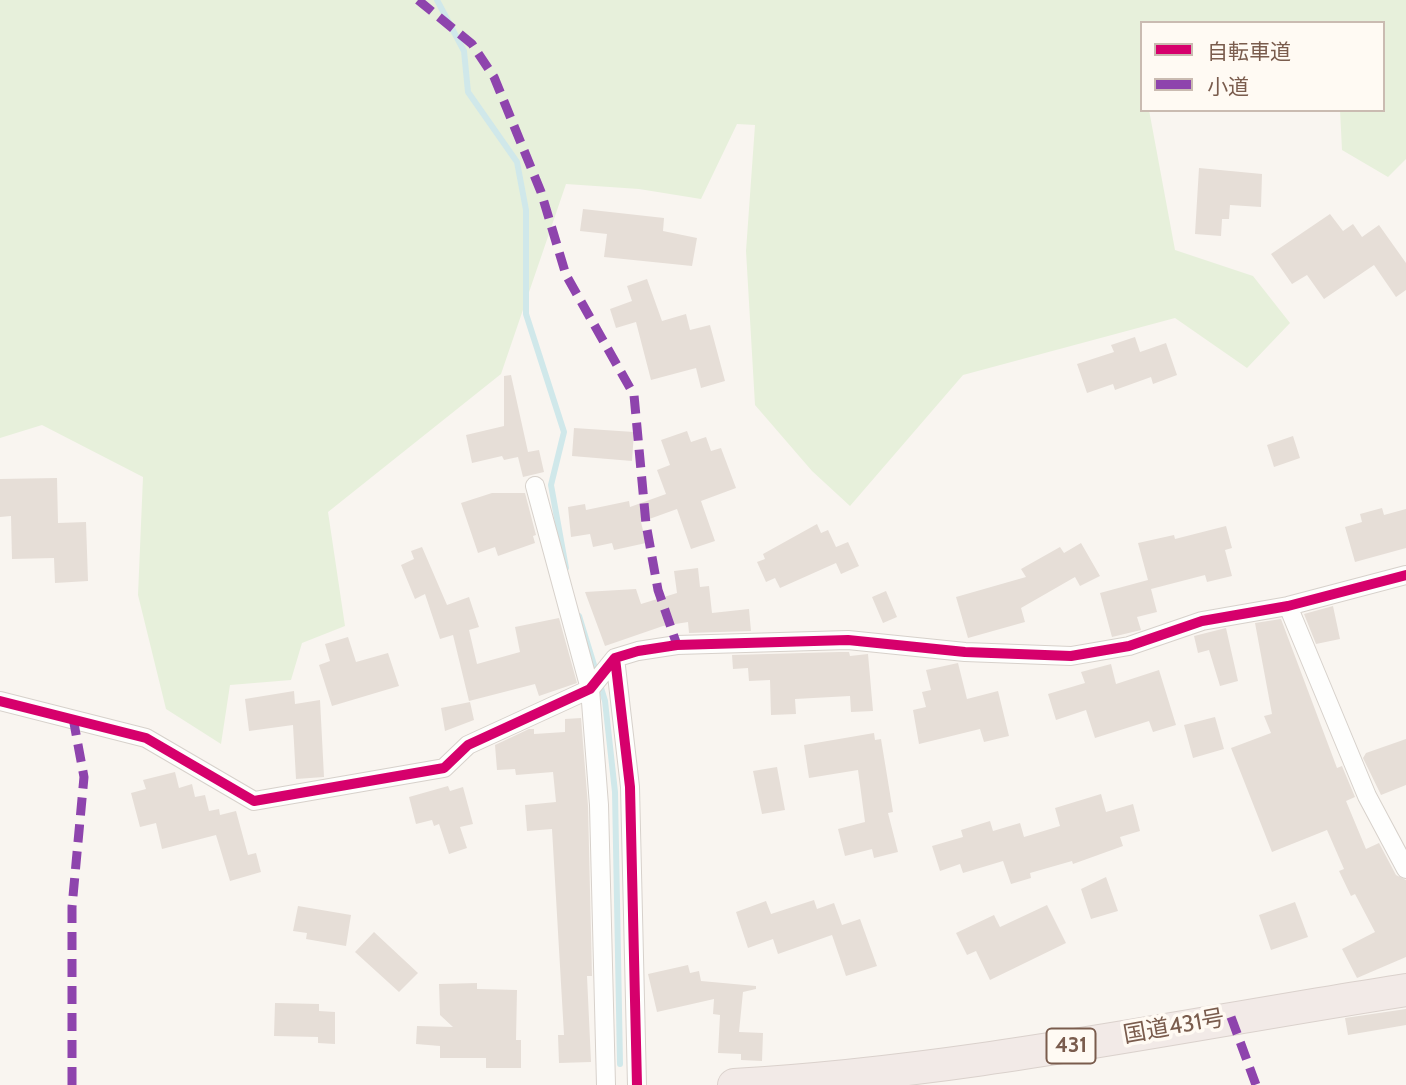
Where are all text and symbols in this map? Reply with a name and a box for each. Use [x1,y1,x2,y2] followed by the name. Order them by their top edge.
[1140,21,1385,112] legend
[1207,39,1291,64] text: 自転車道
[1207,74,1249,99] text: 小道
[1121,1005,1227,1049] street label: 国道431号
[1046,1028,1096,1064] road number: 431

